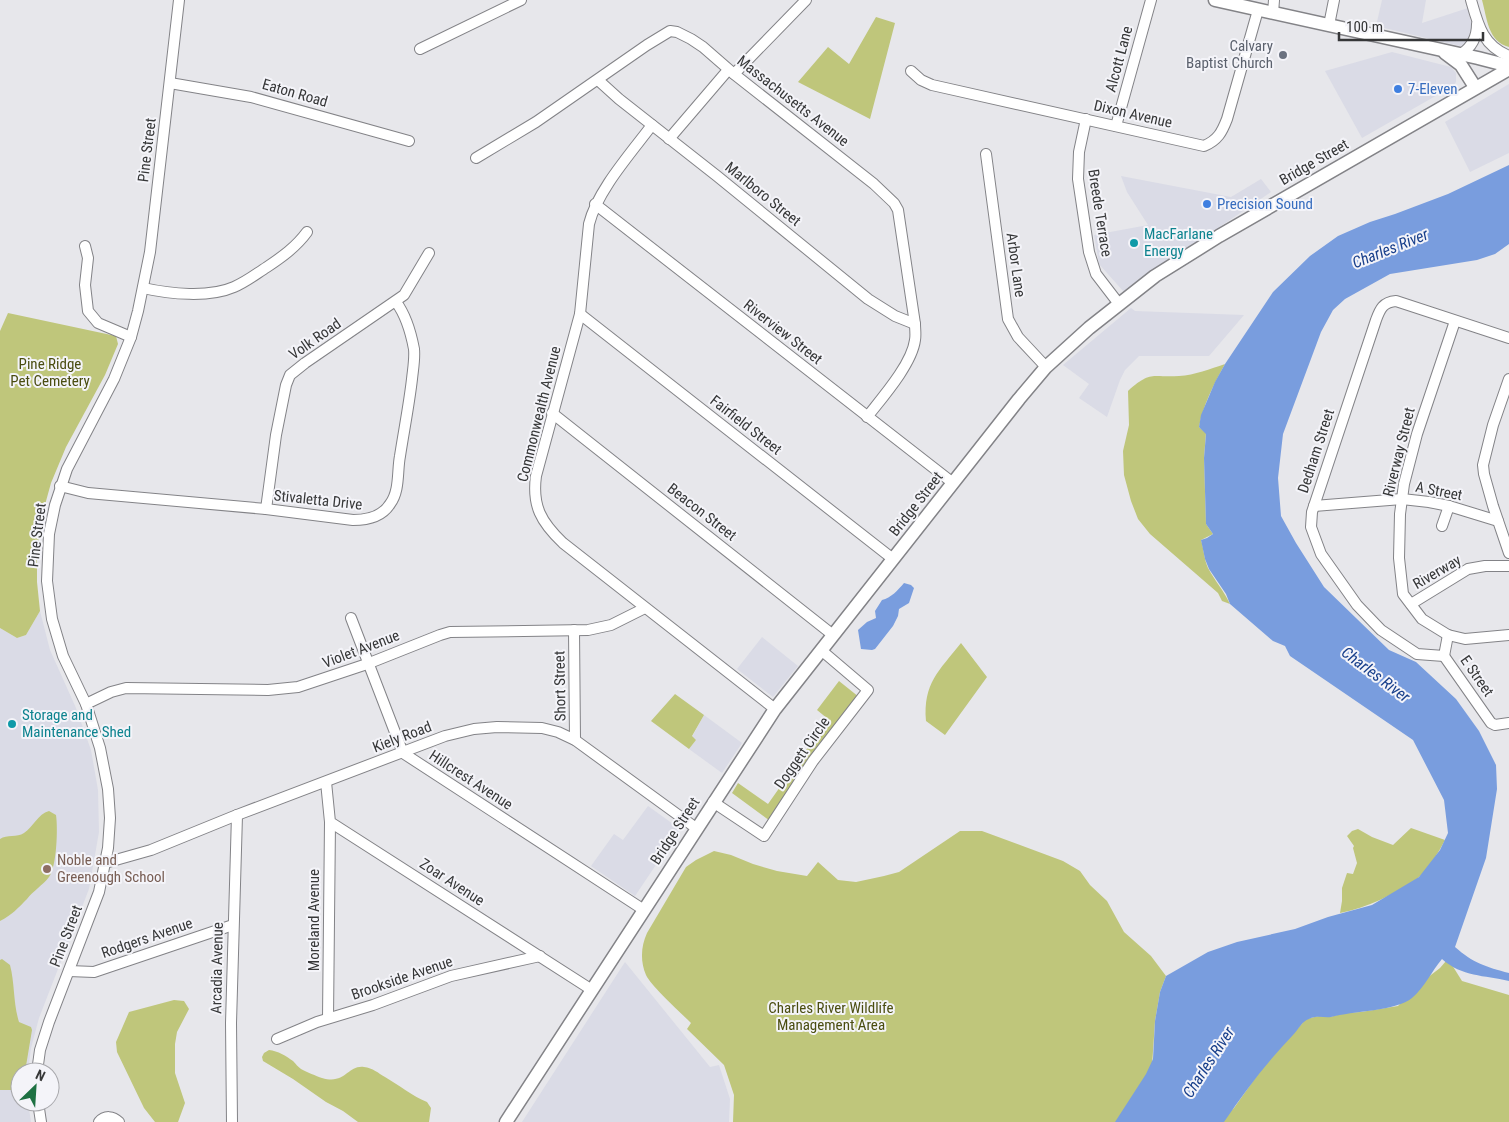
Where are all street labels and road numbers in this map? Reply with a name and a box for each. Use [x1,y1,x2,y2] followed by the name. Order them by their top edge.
[1102,24,1136,94] street label: Alcott Lane
[733,52,853,150] street label: Massachusetts Avenue
[260,75,330,111] street label: Eaton Road
[1092,96,1174,132] street label: Dixon Avenue
[134,117,160,183] street label: Pine Street
[1276,135,1352,189] street label: Bridge Street
[722,158,804,230] street label: Marlboro Street
[1084,168,1116,258] street label: Breede Terrace
[1003,232,1029,298] street label: Arbor Lane
[740,296,826,368] street label: Riverview Street
[286,315,344,363] street label: Volk Road
[513,344,565,484] street label: Commonwealth Avenue
[707,391,785,459] street label: Fairfield Street
[1379,406,1419,498] street label: Riverway Street
[1294,407,1338,495] street label: Dedham Street
[885,468,947,540] street label: Bridge Street
[1414,478,1464,504] street label: A Street
[664,479,740,545] street label: Beacon Street
[273,486,363,514] street label: Stivaletta Drive
[24,502,50,568] street label: Pine Street
[1410,551,1464,593] street label: Riverway
[320,626,402,672] street label: Violet Avenue
[550,651,570,721] street label: Short Street
[1456,652,1498,700] street label: E Street
[771,713,833,793] street label: Doggett Circle
[370,718,434,756] street label: Kiely Road
[426,746,516,814] street label: Hillcrest Avenue
[647,794,703,868] street label: Bridge Street
[416,854,488,910] street label: Zoar Avenue
[305,869,323,971] street label: Moreland Avenue
[46,903,86,969] street label: Pine Street
[99,914,195,962] street label: Rodgers Avenue
[207,922,227,1014] street label: Arcadia Avenue
[349,952,455,1004] street label: Brookside Avenue

